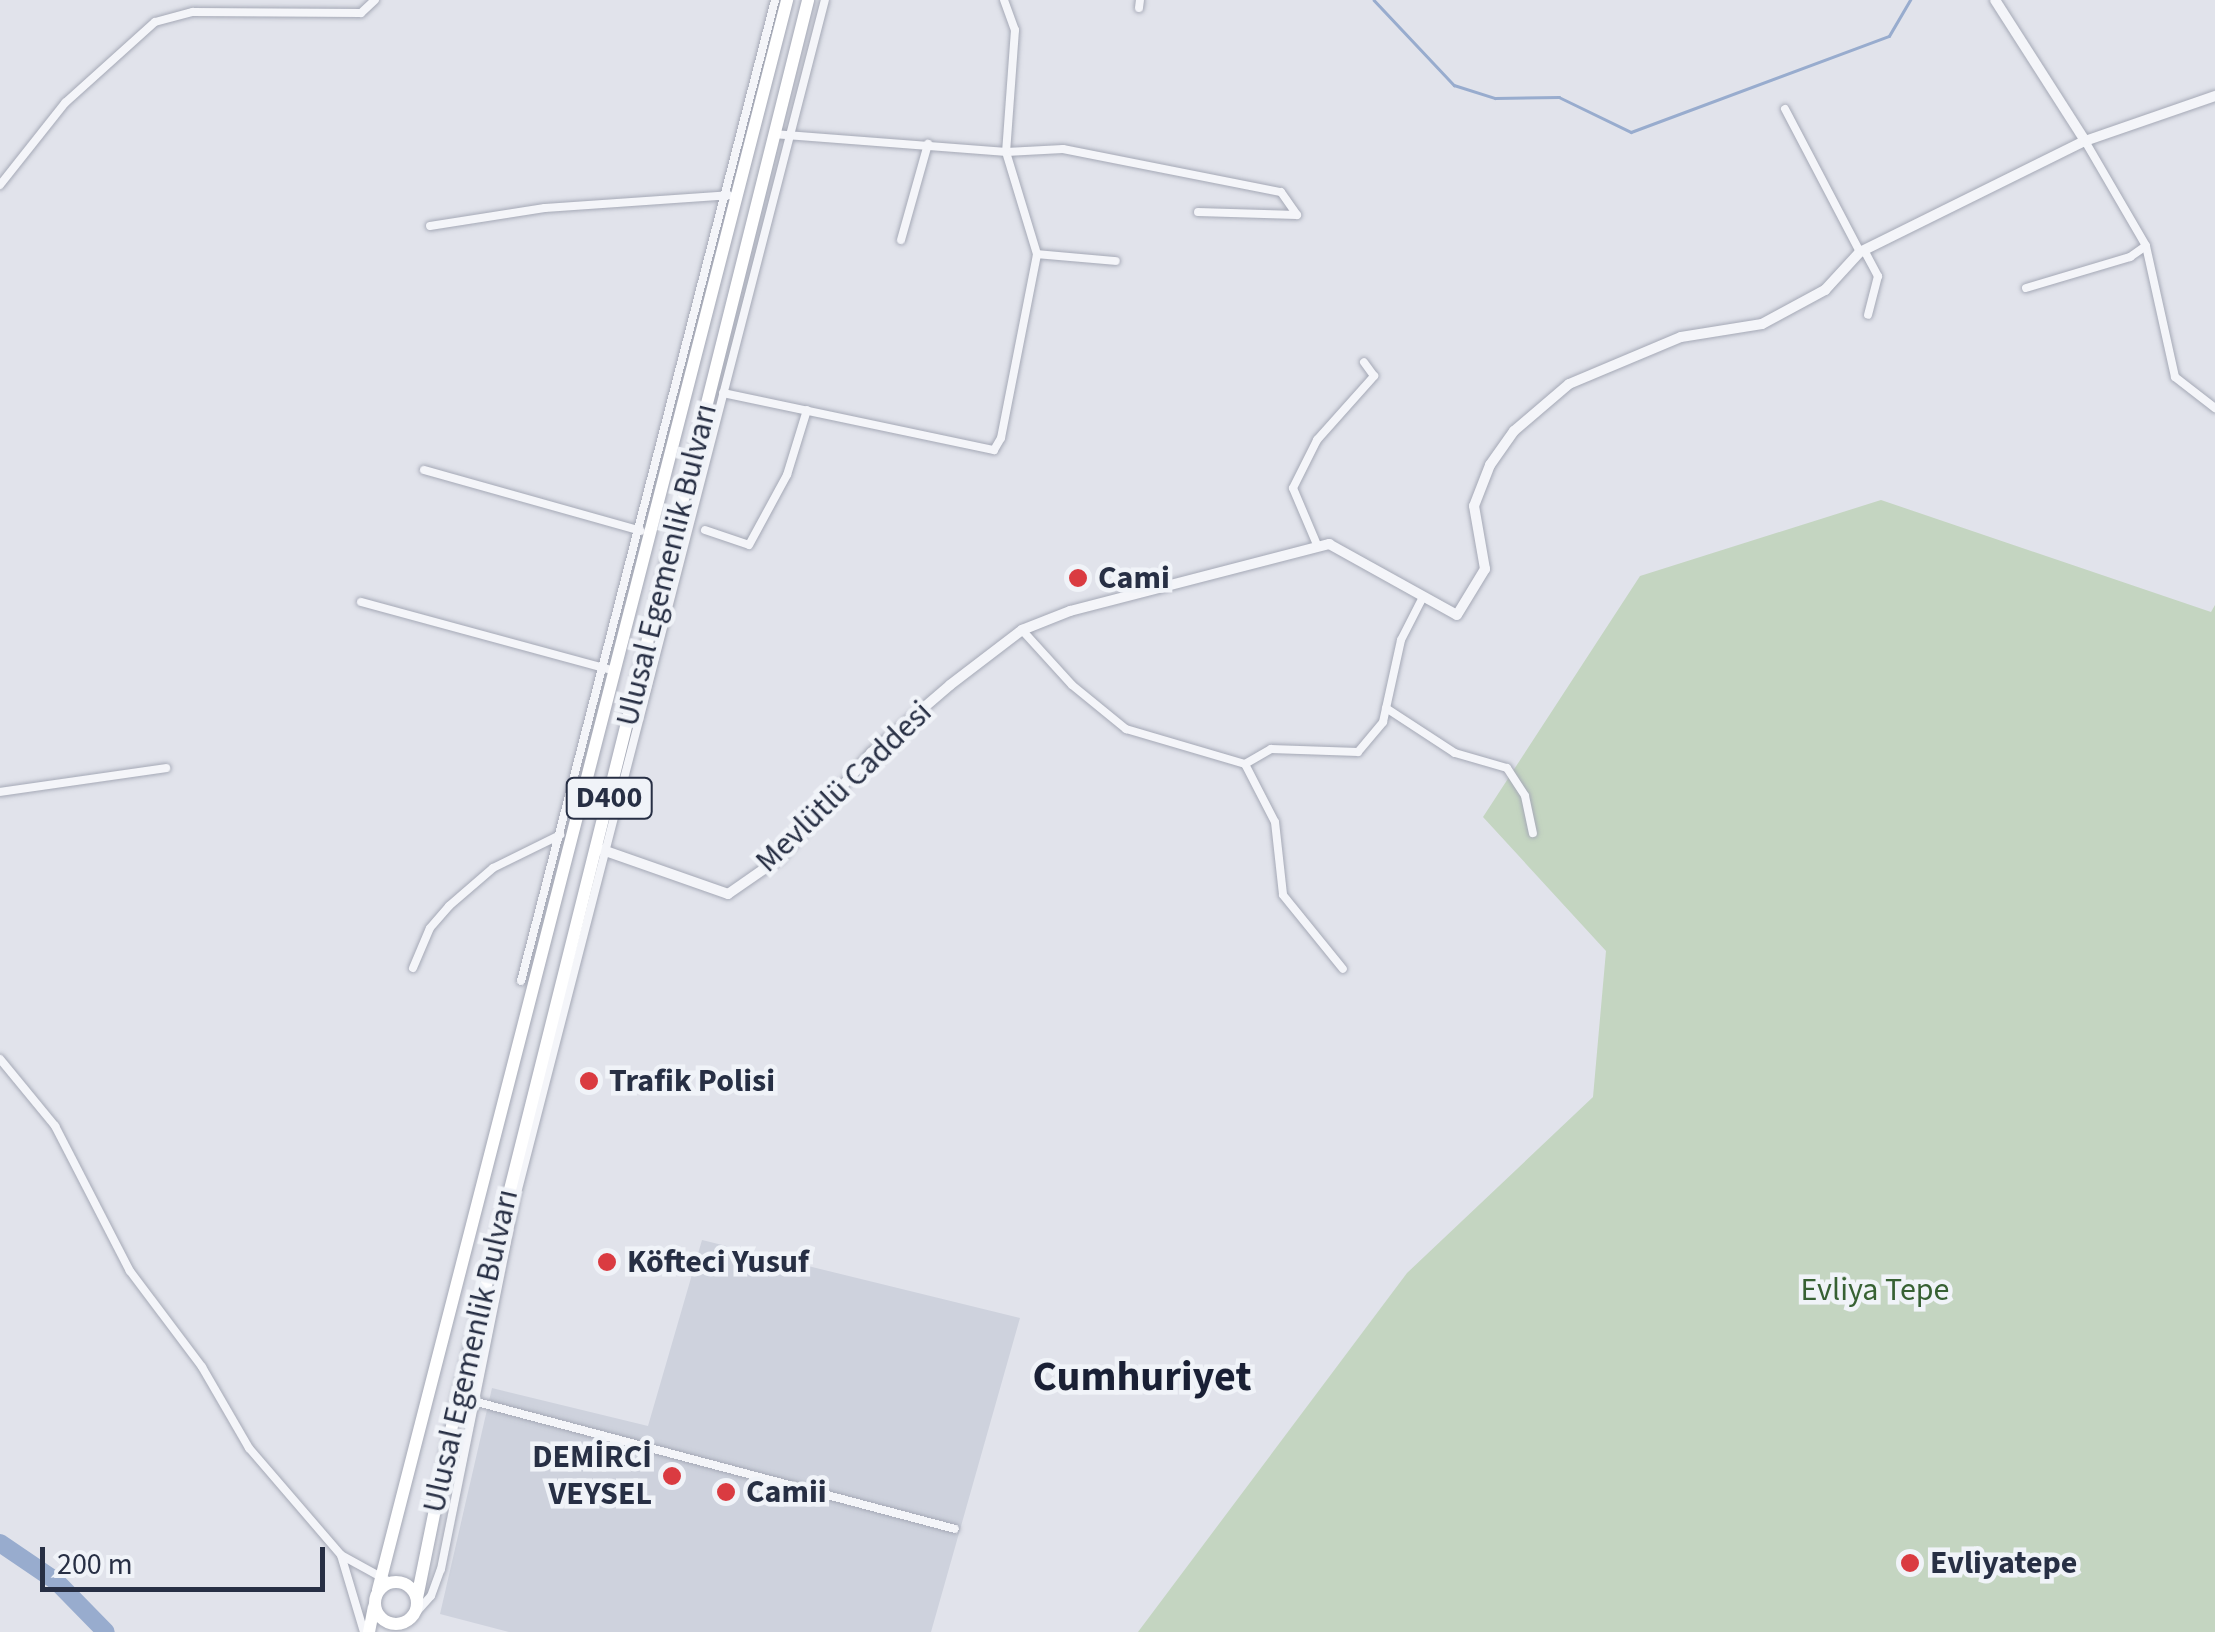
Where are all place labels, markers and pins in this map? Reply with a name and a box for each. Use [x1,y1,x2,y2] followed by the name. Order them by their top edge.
[1098,559,1170,597] place label: Cami
[1067,567,1089,589] marker: Cami
[609,1062,775,1100] place label: Trafik Polisi
[578,1070,600,1092] marker: Trafik Polisi
[627,1243,809,1281] place label: Köfteci Yusuf
[596,1251,618,1273] marker: Köfteci Yusuf
[532,1439,652,1514] place label: DEMİRCİ VEYSEL
[661,1465,683,1487] marker: DEMİRCİ VEYSEL
[746,1473,827,1511] place label: Camii
[715,1481,737,1503] marker: Camii
[1930,1544,2077,1582] place label: Evliyatepe
[1899,1552,1921,1574] marker: Evliyatepe

